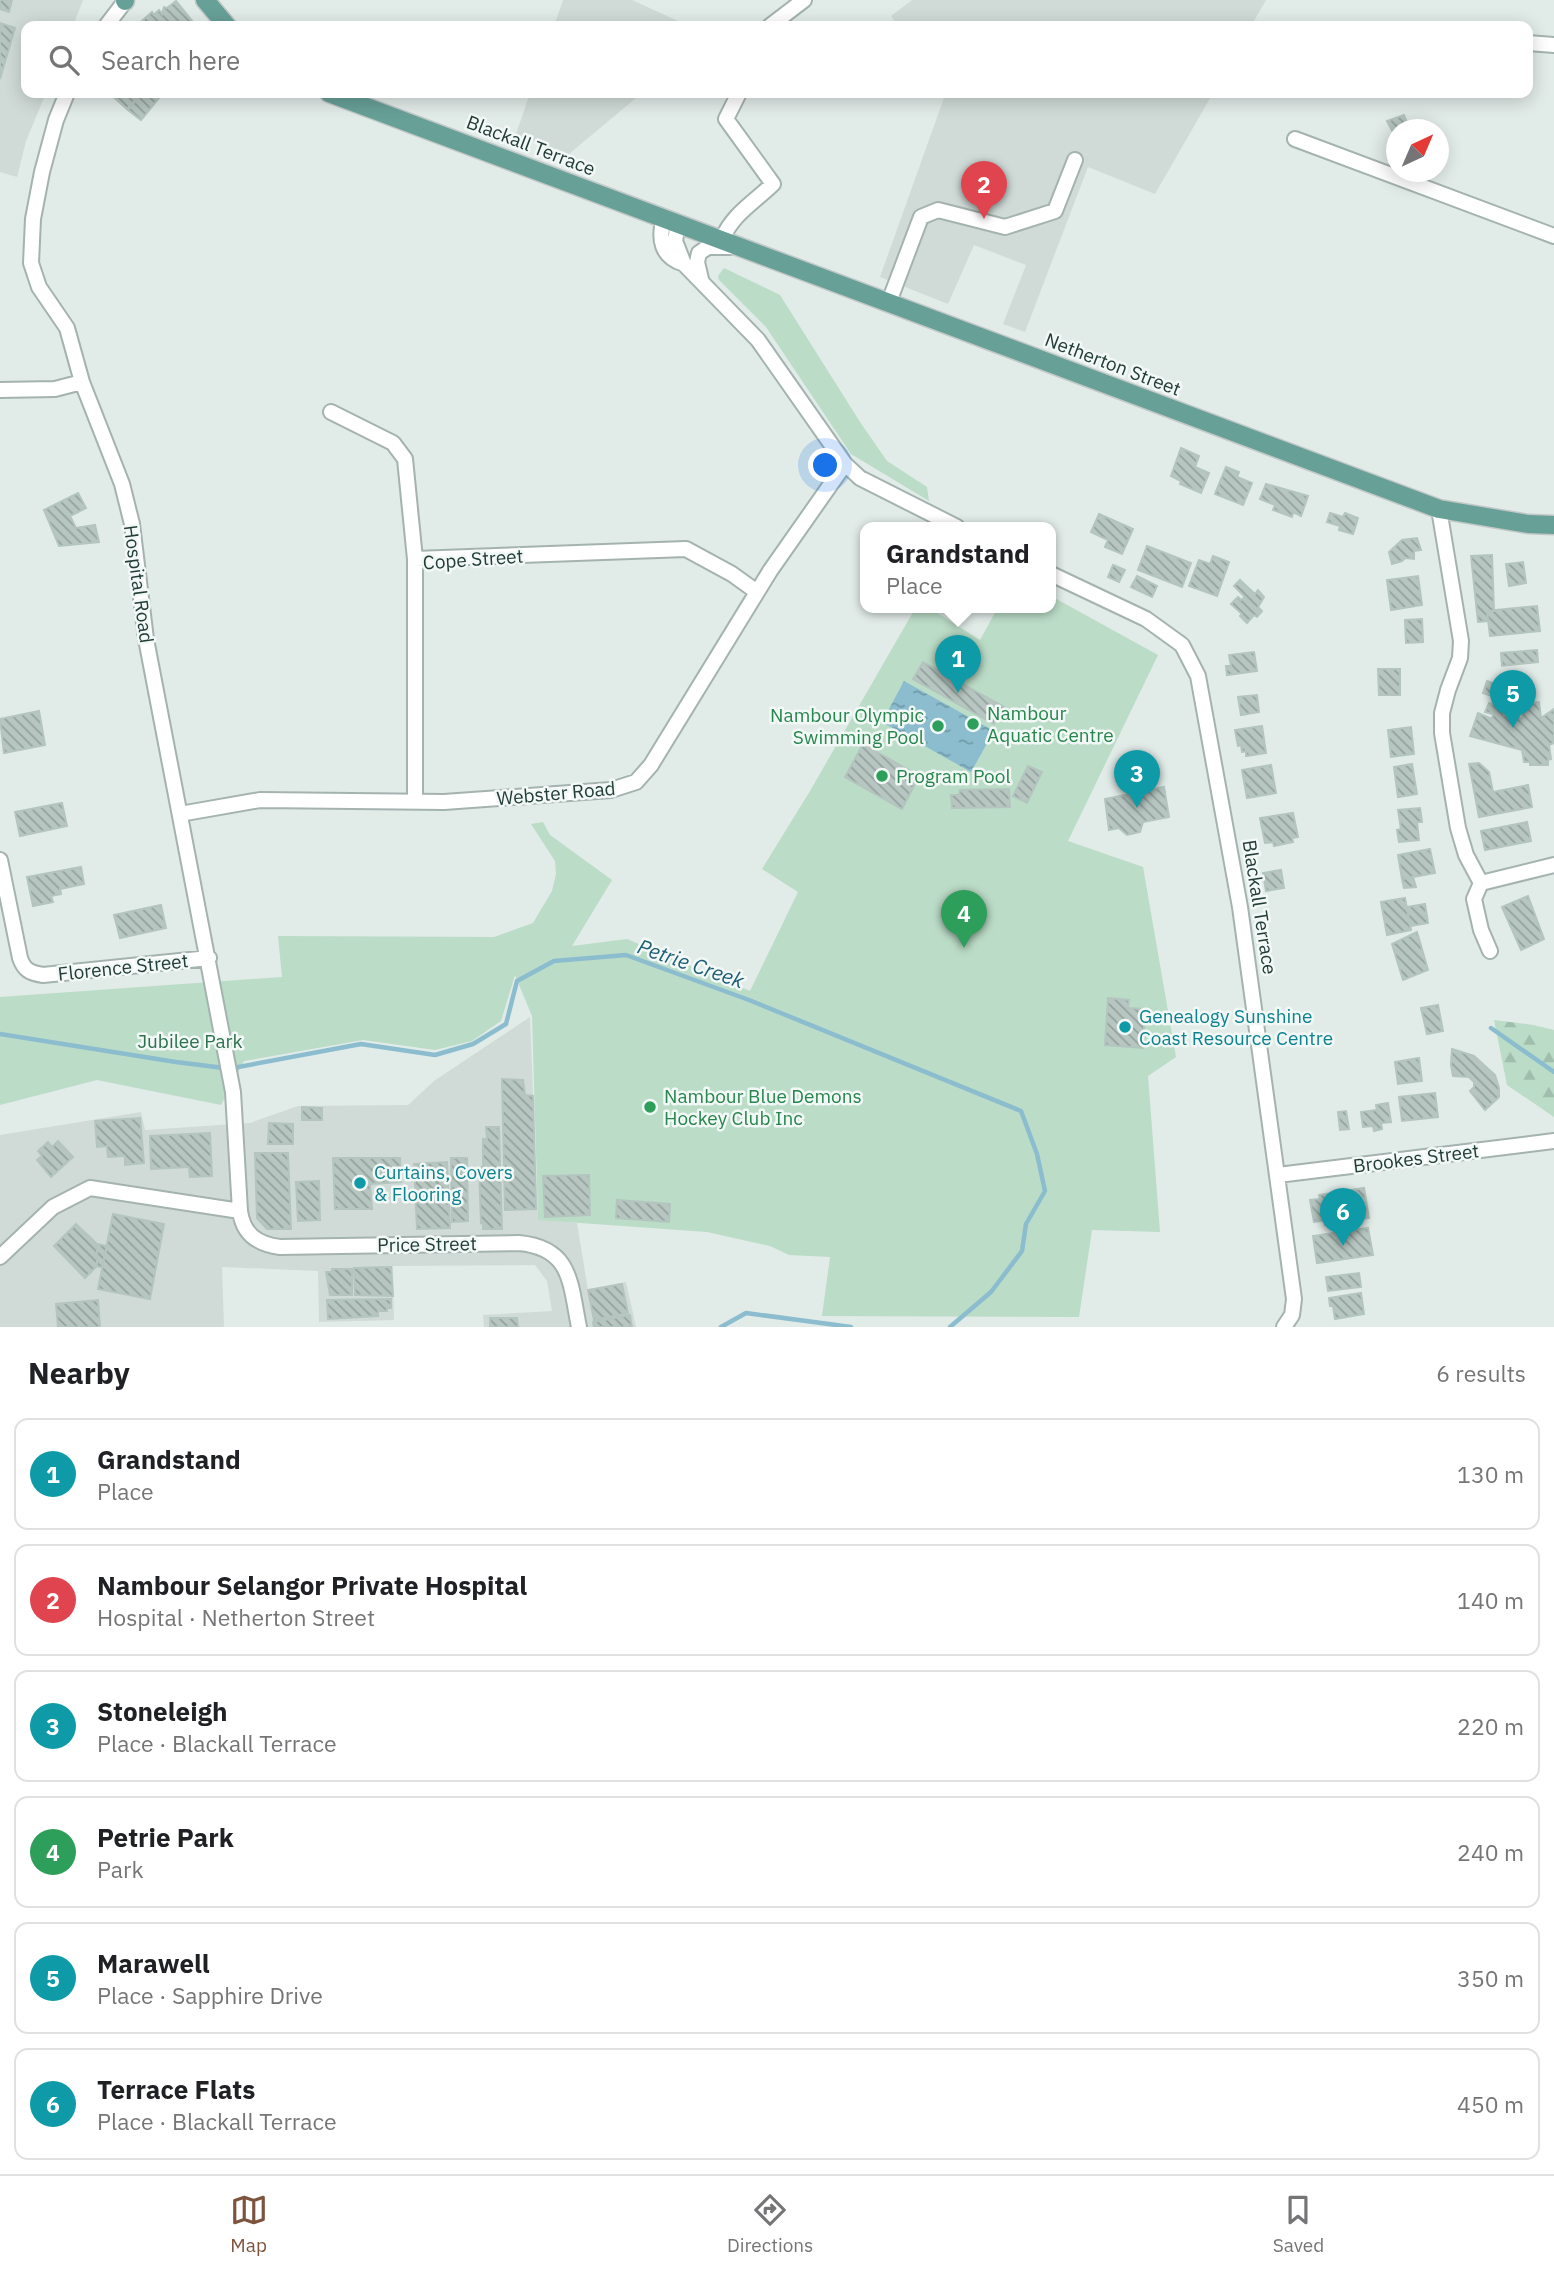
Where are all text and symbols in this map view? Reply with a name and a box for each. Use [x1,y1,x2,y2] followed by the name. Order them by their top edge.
[21,21,1533,98] search box
[45,41,83,79] icon: search
[101,43,240,77] text: Search here
[463,109,599,181] street label: Blackall Terrace
[1386,119,1449,182] north arrow
[961,161,1007,219] pin: 2
[1042,327,1184,401] street label: Netherton Street
[808,448,842,482] your location
[860,522,1056,613] popup
[119,523,159,645] street label: Hospital Road
[886,536,1030,570] text: Grandstand
[422,544,524,574] street label: Cope Street
[886,570,943,600] text: Place
[935,635,981,693] pin: 1
[1490,670,1536,728] pin: 5
[987,701,1114,747] place label: Nambour Aquatic Centre
[770,703,924,749] place label: Nambour Olympic Swimming Pool
[965,716,981,732] marker: Nambour Aquatic Centre
[930,718,946,734] marker: Nambour Olympic Swimming Pool
[1114,750,1160,808] pin: 3
[896,764,1011,788] place label: Program Pool
[874,768,890,784] marker: Program Pool
[495,776,617,810] street label: Webster Road
[1238,838,1282,976] street label: Blackall Terrace
[941,890,987,948] pin: 4
[634,932,749,995] water label: Petrie Creek
[57,948,189,986] street label: Florence Street
[1139,1004,1333,1050] place label: Genealogy Sunshine Coast Resource Centre
[1117,1019,1133,1035] marker: Genealogy Sunshine Coast Resource Centre
[137,1029,243,1053] park label: Jubilee Park
[664,1084,862,1130] place label: Nambour Blue Demons Hockey Club Inc
[642,1099,658,1115] marker: Nambour Blue Demons Hockey Club Inc
[1352,1138,1480,1178] street label: Brookes Street
[374,1160,513,1206] place label: Curtains, Covers & Flooring
[352,1175,368,1191] marker: Curtains, Covers & Flooring
[1320,1188,1366,1246] pin: 6
[377,1231,477,1257] street label: Price Street
[28,1353,130,1392] text: Nearby
[1436,1358,1526,1388] text: 6 results
[97,1442,241,1476] text: Grandstand
[46,1459,60,1489] text: 1
[1457,1459,1524,1489] text: 130 m
[97,1476,154,1506] text: Place
[97,1568,527,1602] text: Nambour Selangor Private Hospital
[46,1585,60,1615] text: 2
[1457,1585,1524,1615] text: 140 m
[97,1602,375,1632] text: Hospital · Netherton Street
[97,1694,228,1728] text: Stoneleigh
[46,1711,60,1741] text: 3
[1457,1711,1524,1741] text: 220 m
[97,1728,337,1758] text: Place · Blackall Terrace
[97,1820,234,1854] text: Petrie Park
[46,1837,60,1867] text: 4
[1457,1837,1524,1867] text: 240 m
[97,1854,144,1884] text: Park
[97,1946,210,1980] text: Marawell
[46,1963,60,1993] text: 5
[1457,1963,1524,1993] text: 350 m
[97,1980,323,2010] text: Place · Sapphire Drive
[97,2072,255,2106] text: Terrace Flats
[46,2089,60,2119] text: 6
[1457,2089,1524,2119] text: 450 m
[97,2106,337,2136] text: Place · Blackall Terrace
[230,2191,268,2257] tab: Map
[727,2191,813,2257] tab: Directions
[1273,2191,1324,2257] tab: Saved

